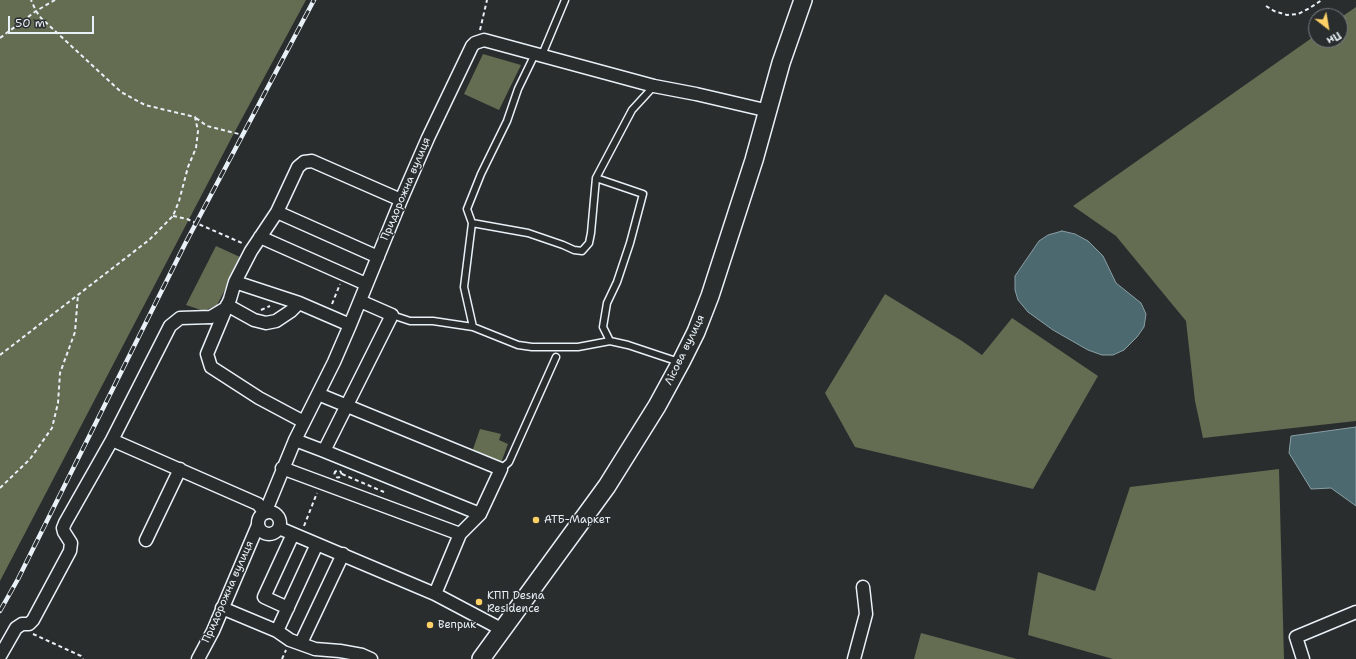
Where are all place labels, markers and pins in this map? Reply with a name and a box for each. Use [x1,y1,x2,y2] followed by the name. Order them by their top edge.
[544,513,610,527] place label: АТБ-Маркет
[531,515,541,525] marker: АТБ-Маркет
[487,589,545,615] place label: КПП Desna Residence
[474,597,484,607] marker: КПП Desna Residence
[438,618,476,632] place label: Веприк
[425,620,435,630] marker: Веприк

